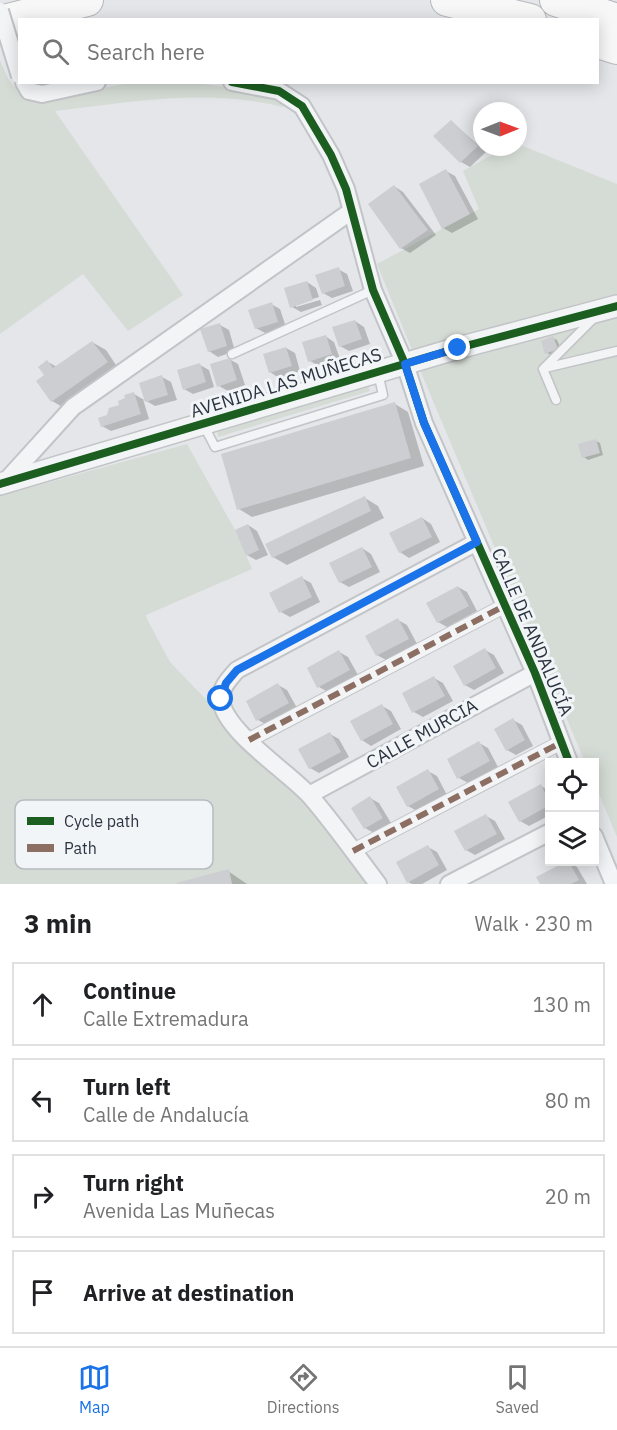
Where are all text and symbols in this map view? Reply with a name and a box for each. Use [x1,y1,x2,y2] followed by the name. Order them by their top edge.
[18,18,599,84] search box
[39,35,72,68] icon: search
[87,37,205,66] text: Search here
[473,102,527,156] north arrow
[444,334,470,360] route end
[188,342,384,423] street label: AVENIDA LAS MUÑECAS
[487,544,579,720] street label: CALLE DE ANDALUCÍA
[207,685,233,711] route start
[362,693,482,774] street label: CALLE MURCIA
[545,758,599,866] map controls
[545,758,599,812] button: locate
[15,800,213,869] legend
[64,811,139,831] text: Cycle path
[545,812,599,866] button: layers
[64,838,97,858] text: Path
[24,906,92,940] text: 3 min
[475,910,593,937] text: Walk · 230 m
[83,976,176,1005] text: Continue
[26,988,59,1021] icon: ahead
[533,991,591,1018] text: 130 m
[83,1005,249,1032] text: Calle Extremadura
[83,1072,171,1101] text: Turn left
[26,1084,59,1117] icon: left
[545,1087,591,1114] text: 80 m
[83,1101,249,1128] text: Calle de Andalucía
[83,1168,184,1197] text: Turn right
[26,1180,59,1213] icon: right
[545,1183,591,1210] text: 20 m
[83,1197,275,1224] text: Avenida Las Muñecas
[26,1276,59,1309] icon: arrive
[83,1278,294,1307] text: Arrive at destination
[78,1361,111,1417] tab: Map
[267,1361,340,1417] tab: Directions
[496,1361,539,1417] tab: Saved

